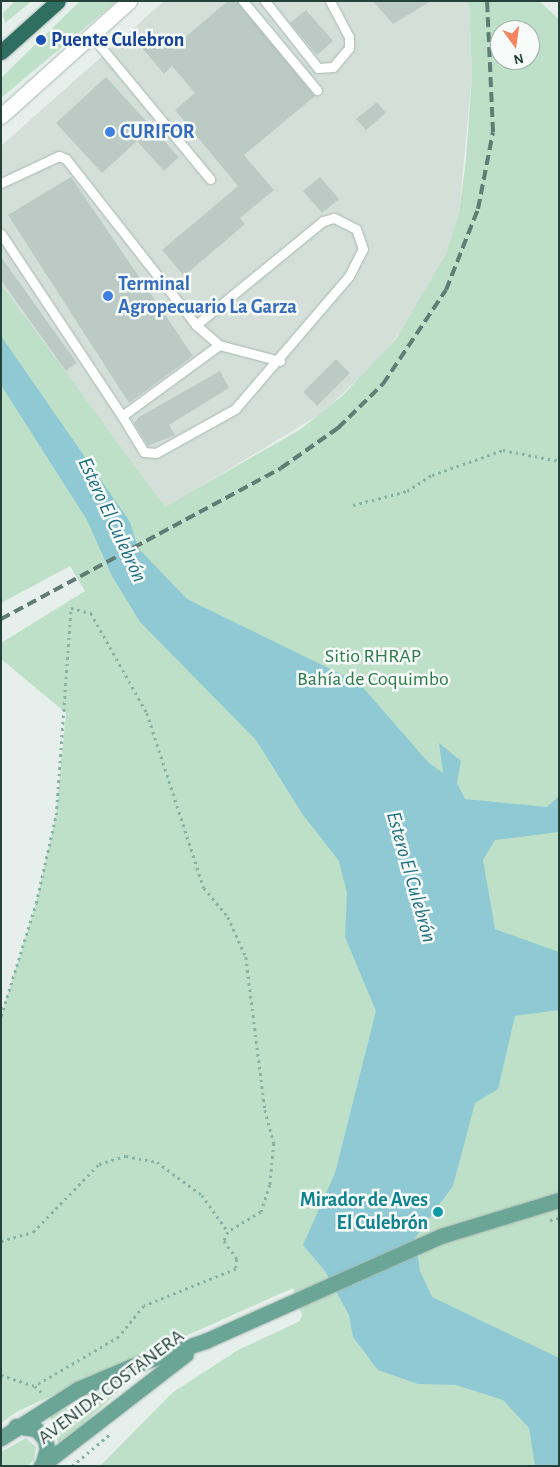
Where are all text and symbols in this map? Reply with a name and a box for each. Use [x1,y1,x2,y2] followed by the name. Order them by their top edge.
[490,20,540,70] north arrow
[51,28,184,52] place label: Puente Culebron
[35,34,47,46] marker: Puente Culebron
[512,51,525,67] text: N
[120,120,194,144] place label: CURIFOR
[104,126,116,138] marker: CURIFOR
[118,272,297,319] place label: Terminal Agropecuario La Garza
[102,290,114,302] marker: Terminal Agropecuario La Garza
[72,453,152,587] water label: Estero El Culebrón
[297,645,449,692] park label: Sitio RHRAP Bahía de Coquimbo
[380,809,442,945] water label: Estero El Culebrón
[300,1188,428,1235] place label: Mirador de Aves El Culebrón
[432,1206,444,1218] marker: Mirador de Aves El Culebrón
[33,1324,189,1450] street label: AVENIDA COSTANERA

